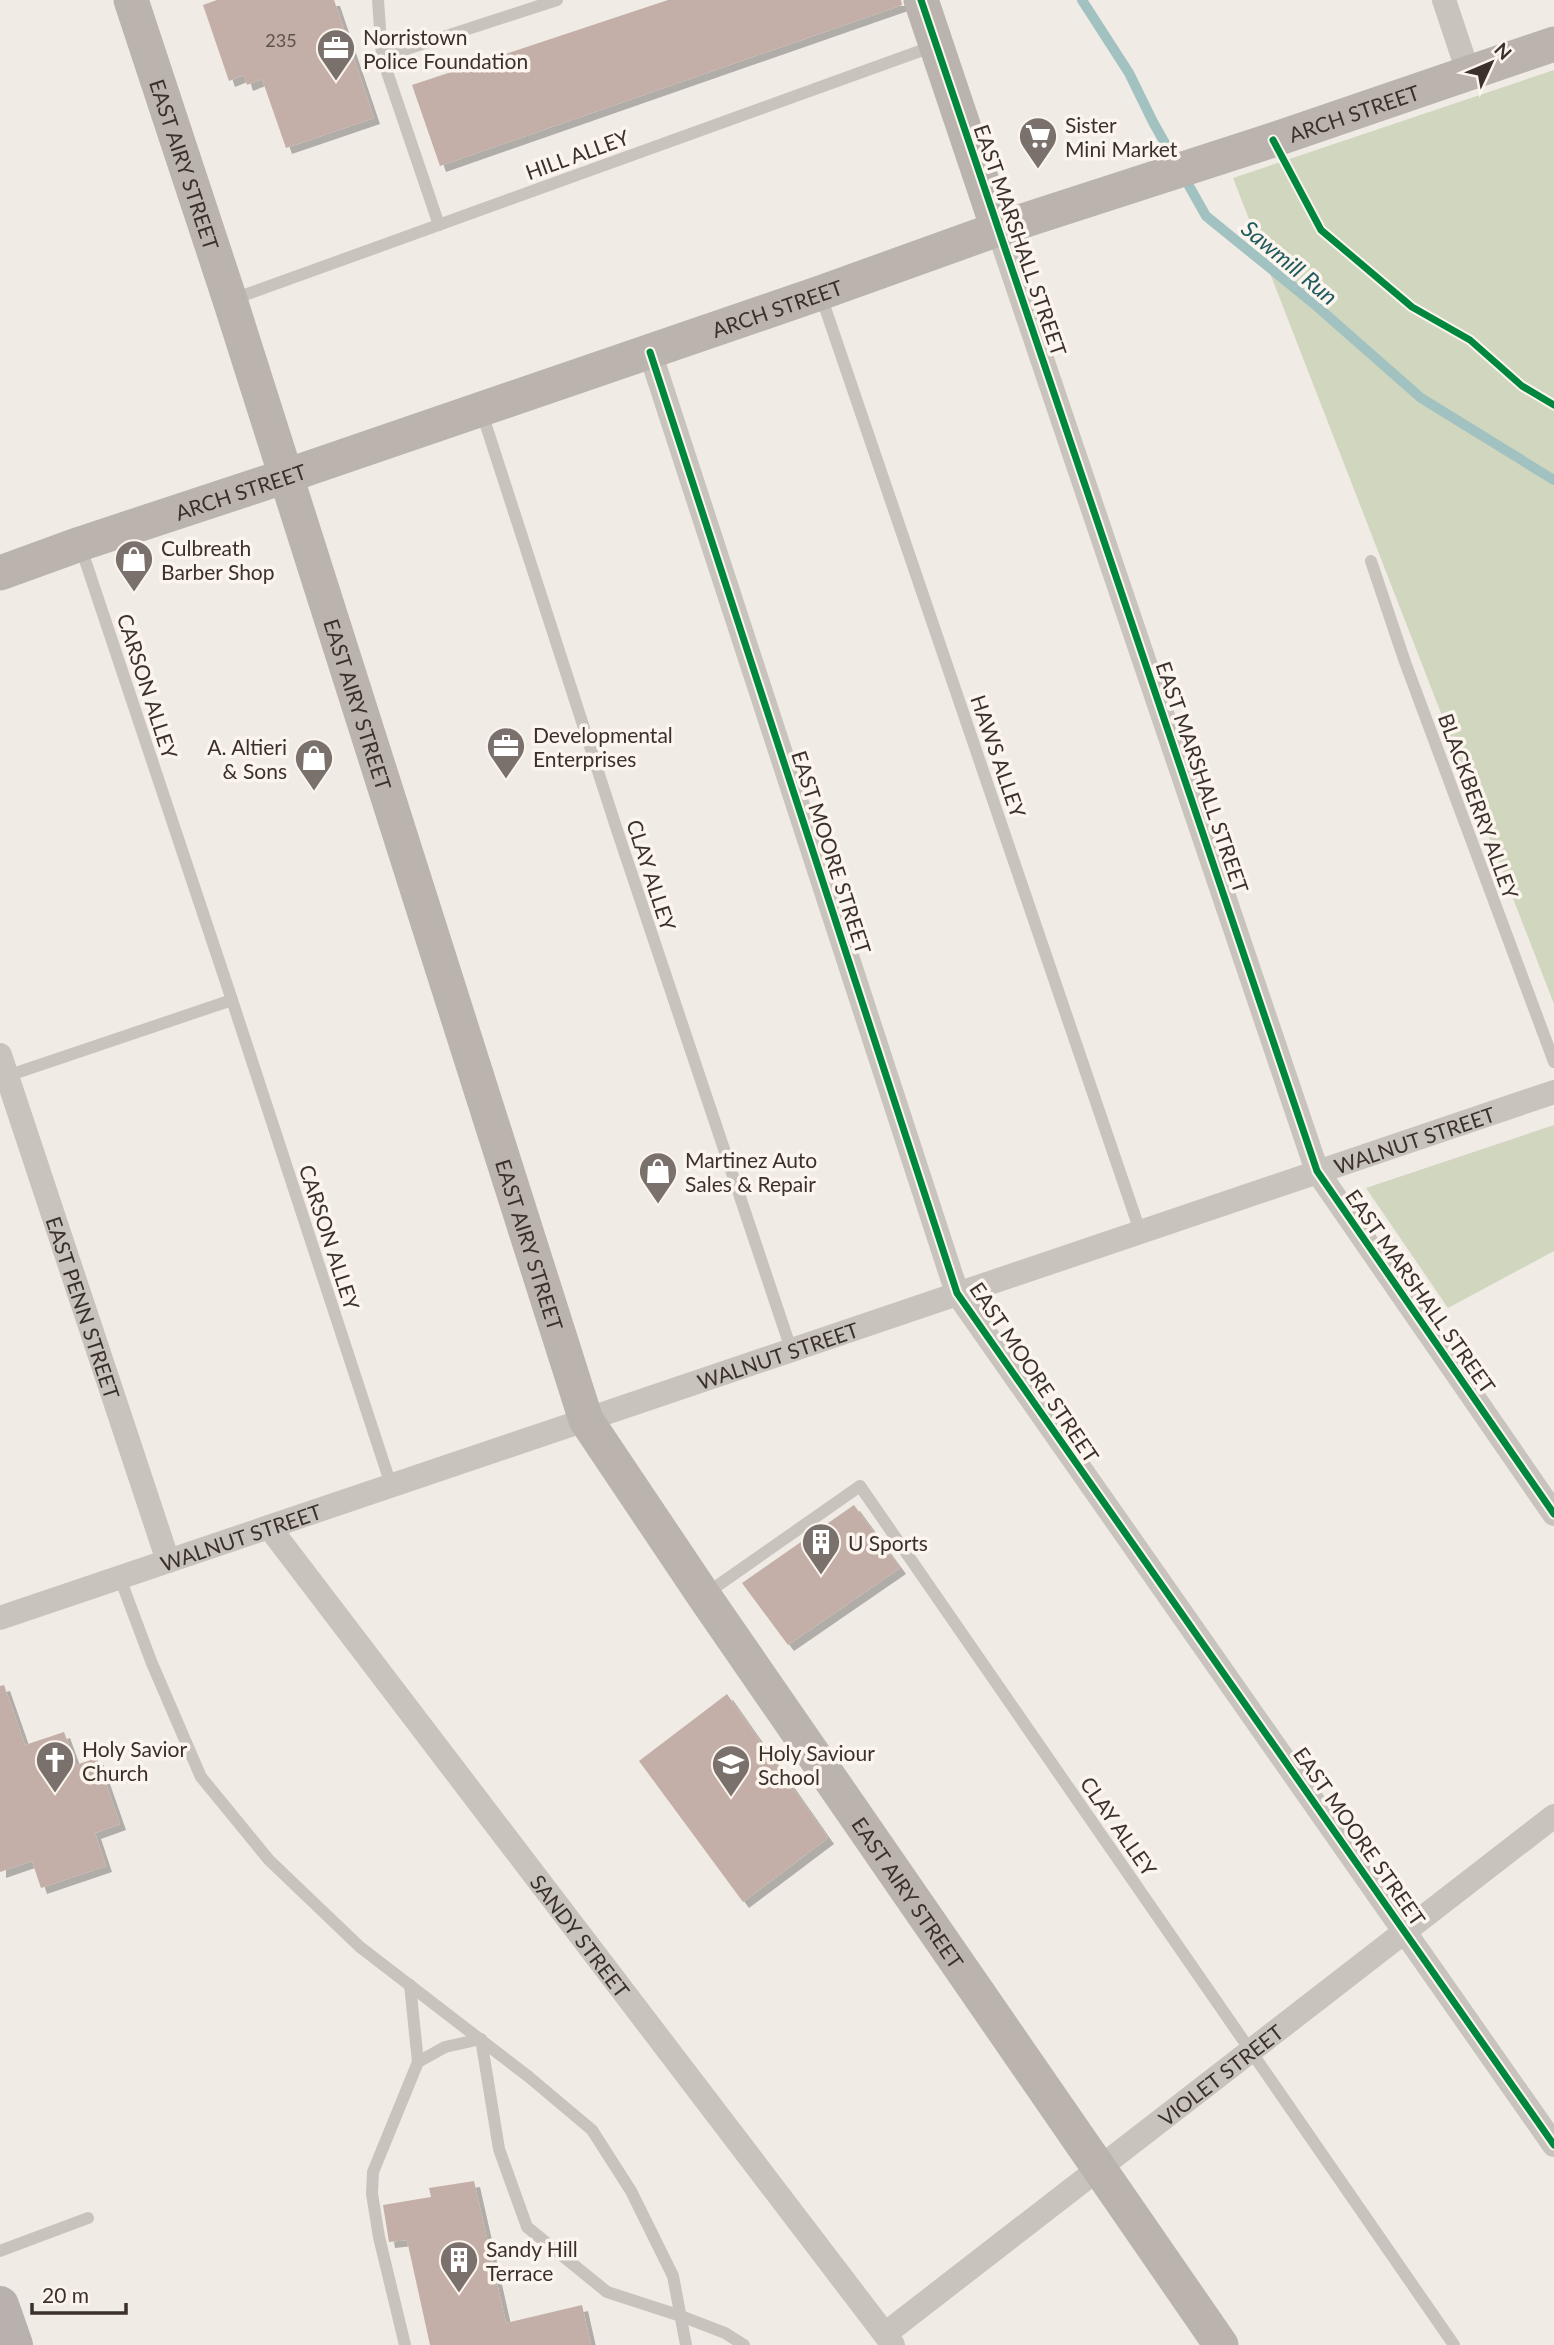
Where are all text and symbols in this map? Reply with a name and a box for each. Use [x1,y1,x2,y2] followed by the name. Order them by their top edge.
[363,24,528,73] place label: Norristown Police Foundation
[315,27,357,82] office icon: Norristown Police Foundation
[1456,28,1526,98] north arrow
[265,29,297,51] house number: 235
[1490,38,1517,64] text: N
[145,76,225,253] street label: EAST AIRY STREET
[1285,78,1423,146] street label: ARCH STREET
[1065,112,1178,161] place label: Sister Mini Market
[1017,115,1059,170] supermarket icon: Sister Mini Market
[970,121,1073,360] street label: EAST MARSHALL STREET
[522,123,633,184] street label: HILL ALLEY
[1236,214,1344,310] water label: Sawmill Run
[708,273,846,342] street label: ARCH STREET
[172,457,310,524] street label: ARCH STREET
[161,535,275,584] place label: Culbreath Barber Shop
[113,538,155,593] shop icon: Culbreath Barber Shop
[113,610,184,763] street label: CARSON ALLEY
[320,615,398,793] street label: EAST AIRY STREET
[1152,658,1255,897] street label: EAST MARSHALL STREET
[966,691,1032,821] street label: HAWS ALLEY
[1434,710,1524,903] street label: BLACKBERRY ALLEY
[533,722,673,771] place label: Developmental Enterprises
[485,725,527,780] office icon: Developmental Enterprises
[207,734,287,783] place label: A. Altieri & Sons
[293,737,335,792] shop icon: A. Altieri & Sons
[787,747,877,957] street label: EAST MOORE STREET
[622,816,682,935] street label: CLAY ALLEY
[1331,1100,1498,1178] street label: WALNUT STREET
[685,1147,817,1196] place label: Martinez Auto Sales & Repair
[637,1150,679,1205] shop icon: Martinez Auto Sales & Repair
[491,1156,569,1334] street label: EAST AIRY STREET
[295,1161,366,1314] street label: CARSON ALLEY
[1341,1184,1501,1398] street label: EAST MARSHALL STREET
[42,1213,126,1403] street label: EAST PENN STREET
[965,1277,1105,1467] street label: EAST MOORE STREET
[694,1316,862,1394] street label: WALNUT STREET
[157,1498,325,1575] street label: WALNUT STREET
[800,1521,842,1576] building icon: U Sports
[848,1530,928,1555] place label: U Sports
[82,1736,188,1785] place label: Holy Savior Church
[34,1739,76,1794] church icon: Holy Savior Church
[758,1740,875,1789] place label: Holy Saviour School
[1289,1742,1431,1931] street label: EAST MOORE STREET
[710,1743,752,1798] school or university icon: Holy Saviour School
[1076,1772,1163,1881] street label: CLAY ALLEY
[848,1812,970,1973] street label: EAST AIRY STREET
[526,1869,636,2003] street label: SANDY STREET
[1153,2018,1288,2130] street label: VIOLET STREET
[486,2236,578,2285] place label: Sandy Hill Terrace
[438,2239,480,2294] building icon: Sandy Hill Terrace
[32,2272,126,2316] scale bar
[42,2282,89,2307] text: 20 m

